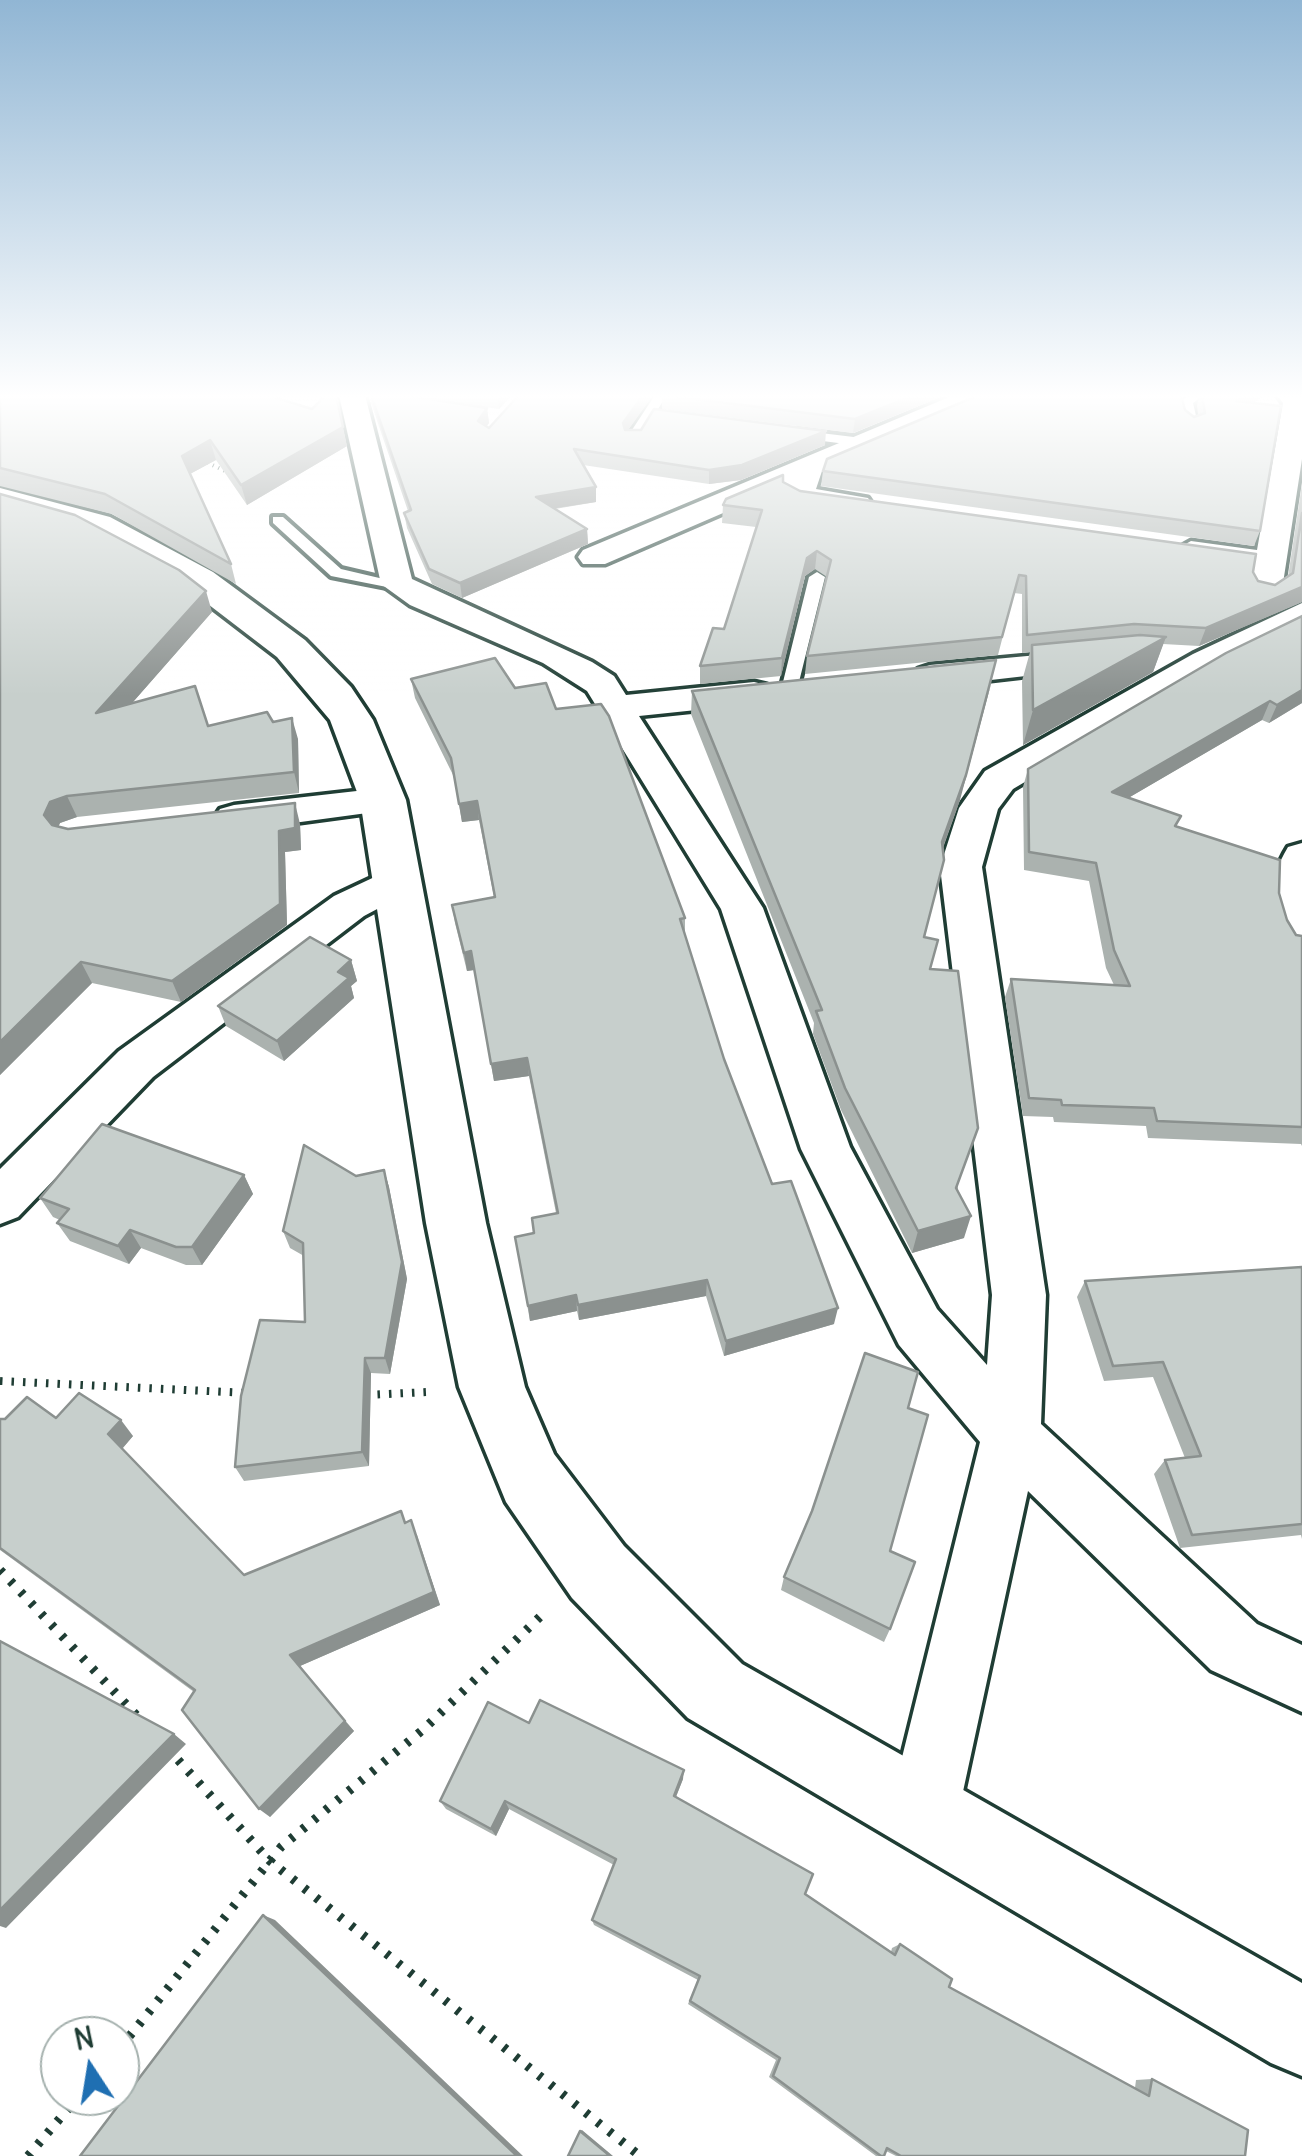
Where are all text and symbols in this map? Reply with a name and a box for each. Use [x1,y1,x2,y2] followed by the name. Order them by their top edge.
[40,2016,140,2116] north arrow
[71,2019,97,2058] text: N

